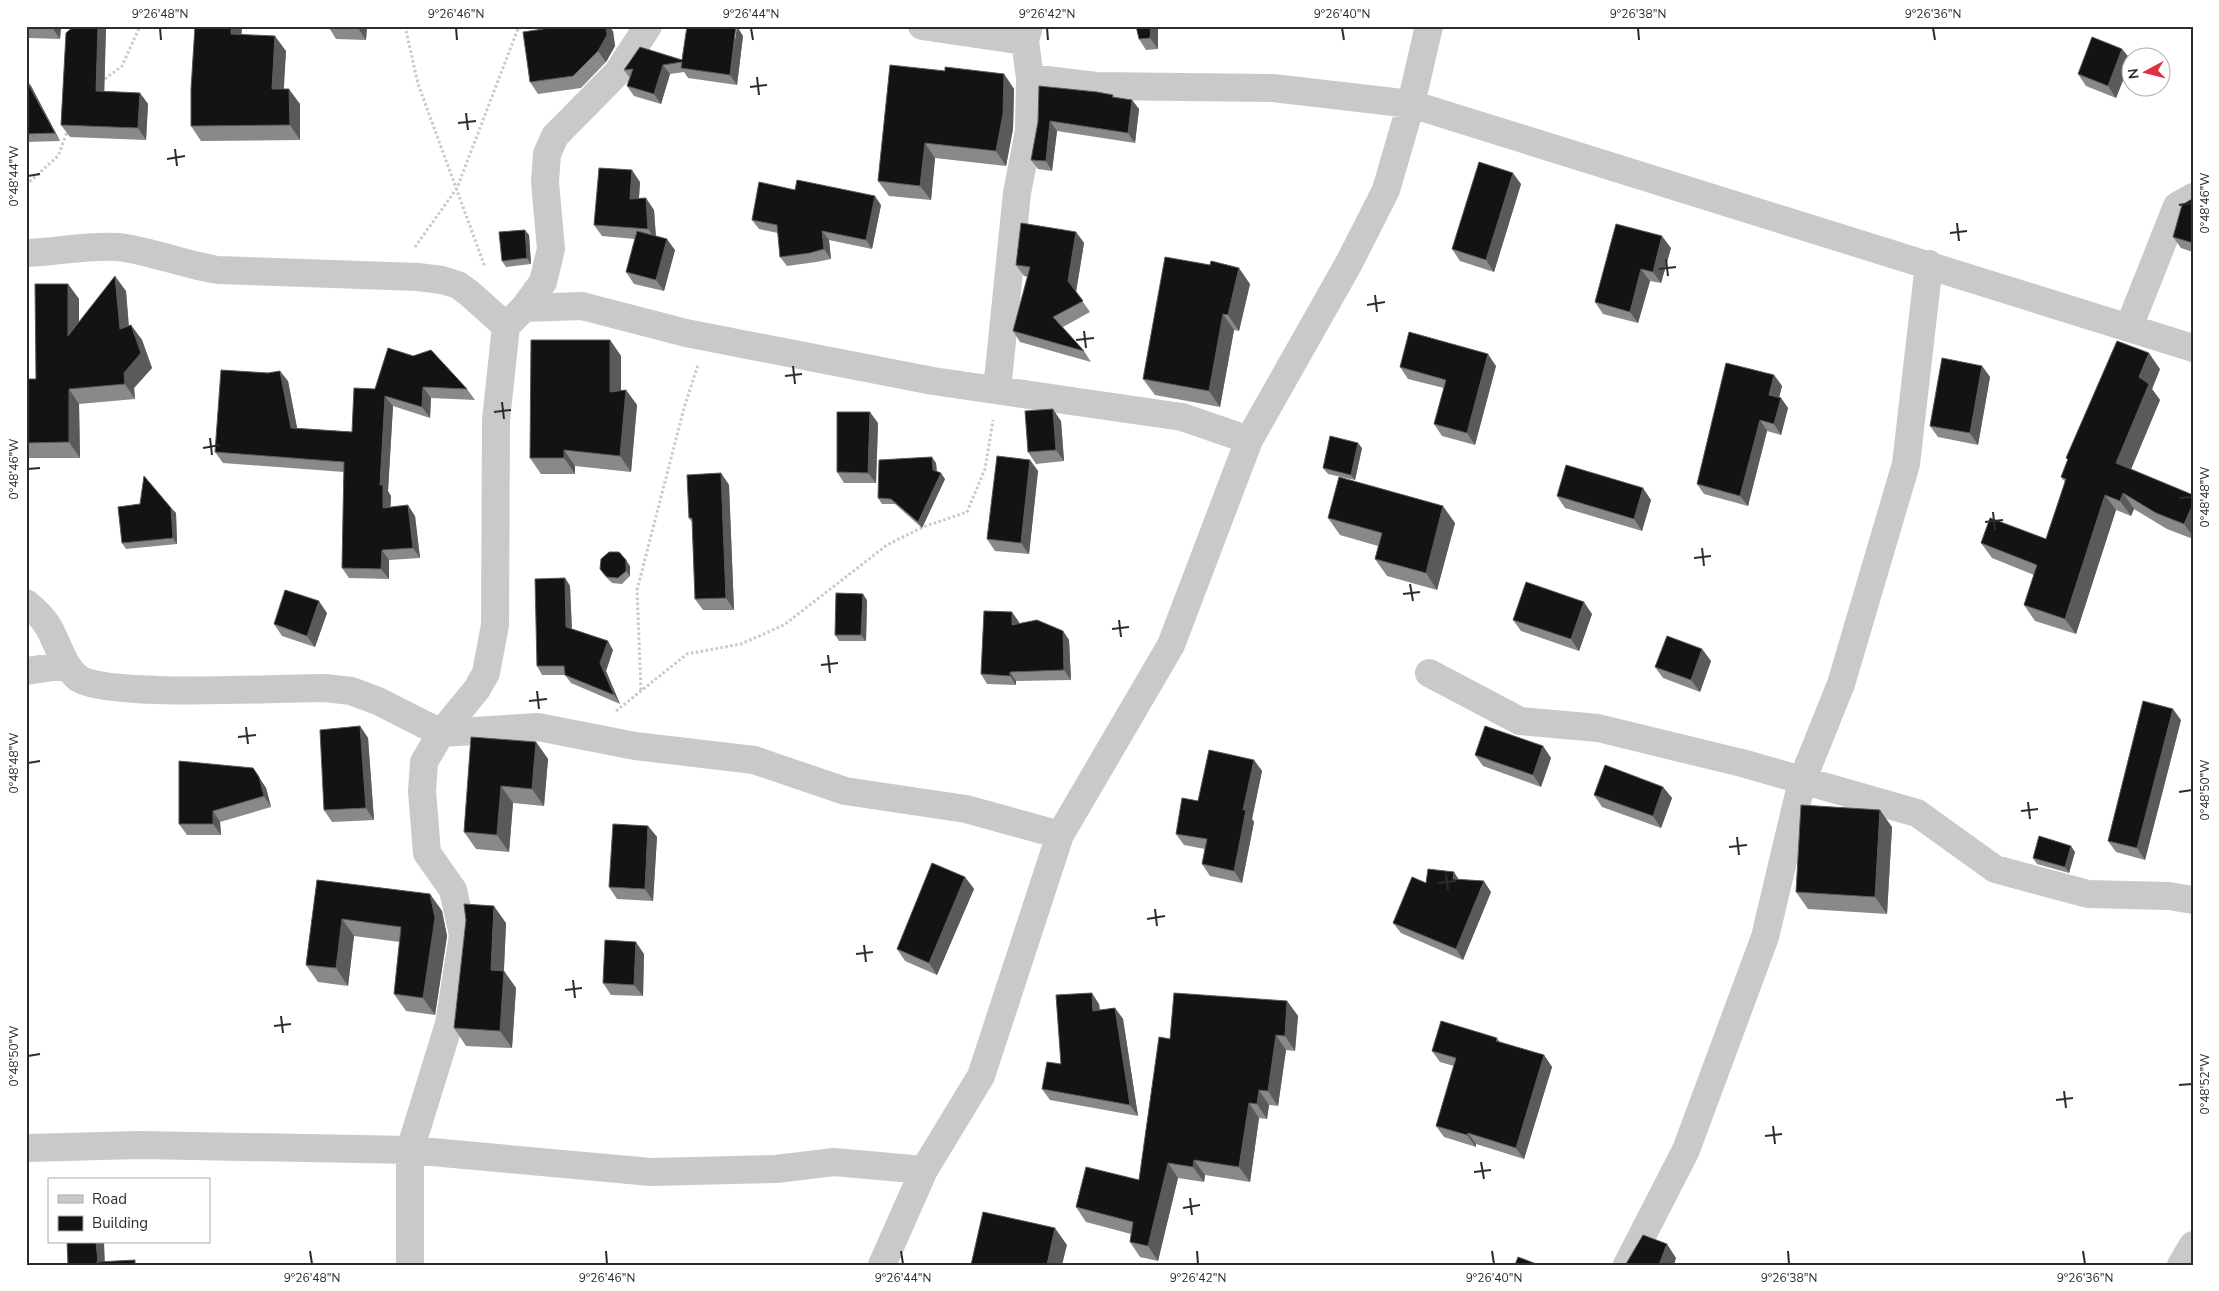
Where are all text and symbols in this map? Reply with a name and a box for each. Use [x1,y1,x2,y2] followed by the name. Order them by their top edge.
[132,6,188,22] text: 9°26'48"N
[428,6,484,22] text: 9°26'46"N
[723,6,779,22] text: 9°26'44"N
[1019,6,1075,22] text: 9°26'42"N
[1314,6,1370,22] text: 9°26'40"N
[1610,6,1666,22] text: 9°26'38"N
[1905,6,1961,22] text: 9°26'36"N
[2122,48,2172,98] north arrow
[2124,67,2144,80] text: N
[6,145,22,207] text: 0°48'44"W
[2197,172,2213,234] text: 0°48'46"W
[6,438,22,500] text: 0°48'46"W
[2197,466,2213,528] text: 0°48'48"W
[6,732,22,794] text: 0°48'48"W
[2197,759,2213,821] text: 0°48'50"W
[6,1025,22,1087] text: 0°48'50"W
[2197,1053,2213,1115] text: 0°48'52"W
[48,1178,210,1244] legend
[92,1189,127,1209] text: Road
[92,1213,148,1233] text: Building
[284,1270,340,1286] text: 9°26'48"N
[579,1270,635,1286] text: 9°26'46"N
[875,1270,931,1286] text: 9°26'44"N
[1170,1270,1226,1286] text: 9°26'42"N
[1466,1270,1522,1286] text: 9°26'40"N
[1761,1270,1817,1286] text: 9°26'38"N
[2057,1270,2113,1286] text: 9°26'36"N

